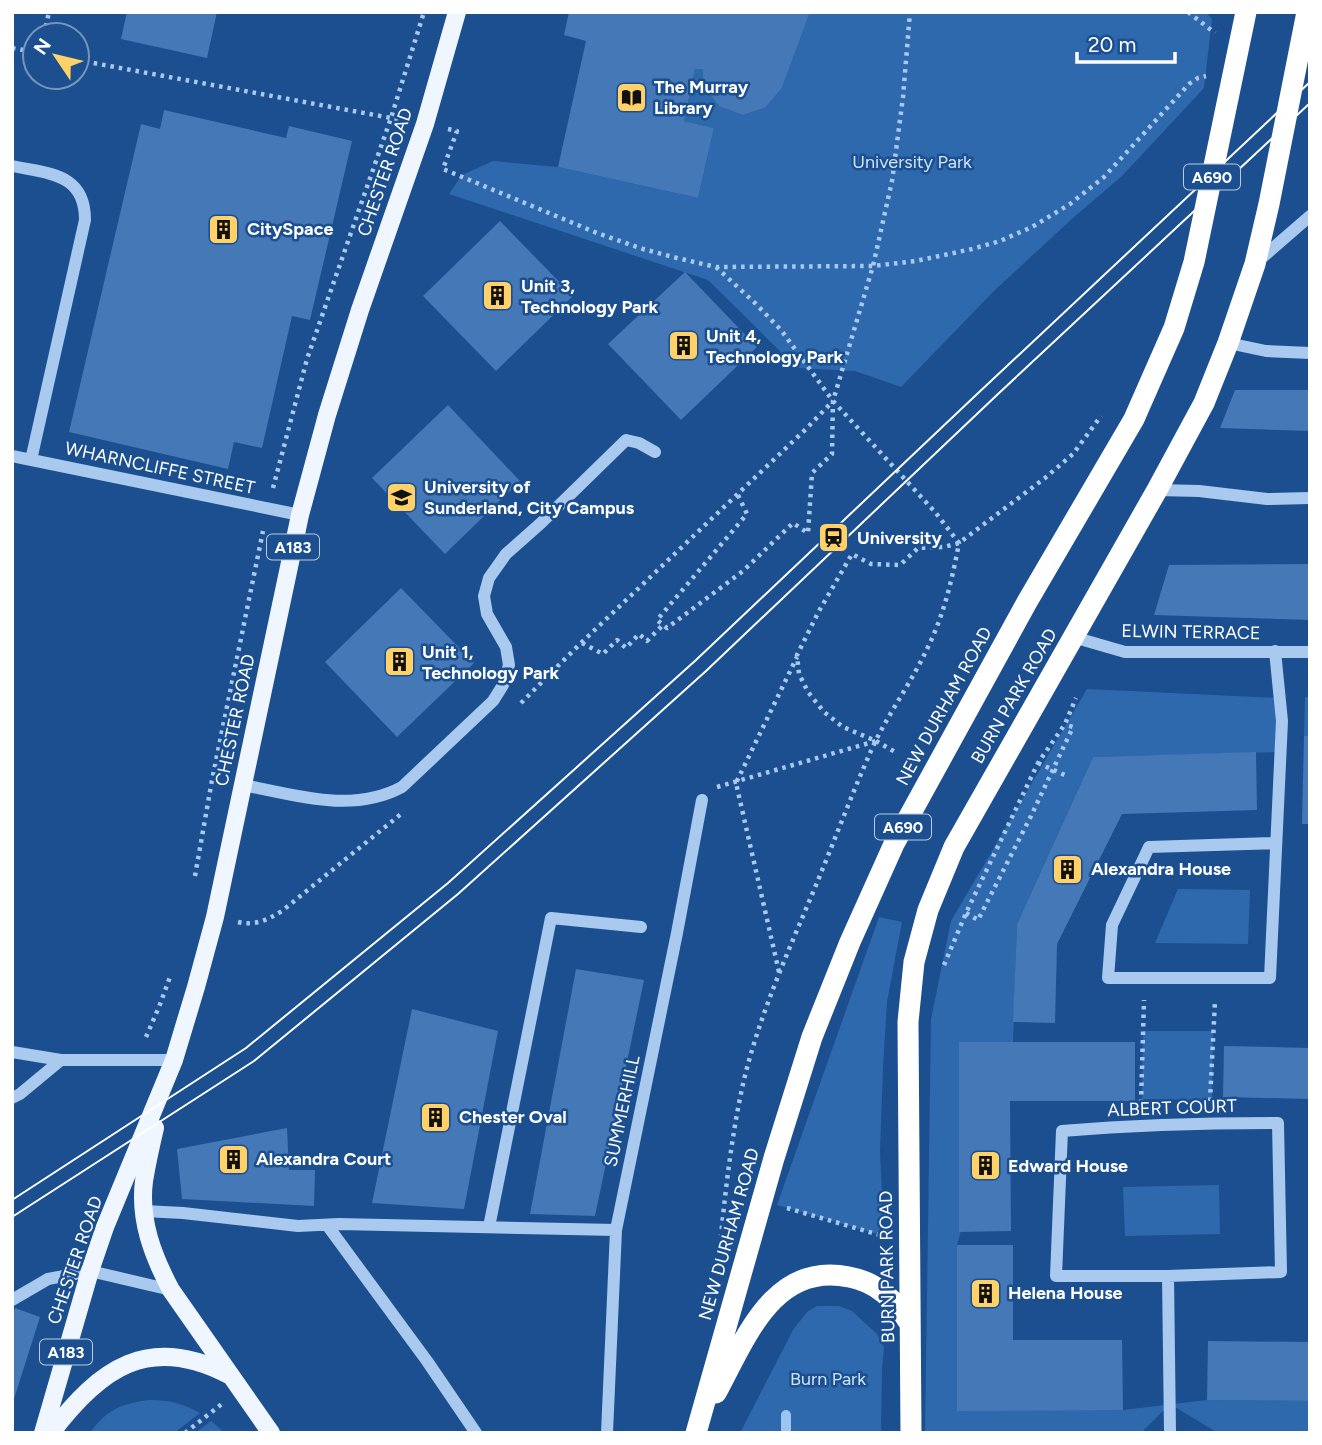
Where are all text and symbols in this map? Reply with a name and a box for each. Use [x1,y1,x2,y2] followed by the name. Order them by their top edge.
[21,21,91,91] north arrow
[1077,21,1175,65] scale bar
[1088,32,1136,57] text: 20 m
[29,34,56,59] text: N
[654,76,749,119] place label: The Murray Library
[614,80,648,114] library icon: The Murray Library
[353,105,417,239] street label: CHESTER ROAD
[852,151,972,173] park label: University Park
[1184,164,1240,190] road number: A690
[207,212,241,246] building icon: CitySpace
[247,218,334,240] place label: CitySpace
[521,275,659,318] place label: Unit 3, Technology Park
[481,279,515,313] building icon: Unit 3, Technology Park
[706,325,844,368] place label: Unit 4, Technology Park
[666,329,700,363] building icon: Unit 4, Technology Park
[63,437,257,499] street label: WHARNCLIFFE STREET
[424,476,635,519] place label: University of Sunderland, City Campus
[384,480,418,514] school or university icon: University of Sunderland, City Campus
[817,521,851,555] station icon: University
[857,527,942,549] place label: University
[267,534,319,560] road number: A183
[1121,620,1261,644] street label: ELWIN TERRACE
[891,623,997,789] street label: NEW DURHAM ROAD
[966,624,1062,768] street label: BURN PARK ROAD
[422,641,560,684] place label: Unit 1, Technology Park
[382,645,416,679] building icon: Unit 1, Technology Park
[210,652,260,788] street label: CHESTER ROAD
[875,814,931,840] road number: A690
[1051,852,1085,886] building icon: Alexandra House
[1091,858,1231,880] place label: Alexandra House
[599,1053,645,1169] street label: SUMMERHILL
[1107,1095,1237,1121] street label: ALBERT COURT
[419,1100,453,1134] building icon: Chester Oval
[459,1106,567,1128] place label: Chester Oval
[216,1142,250,1176] building icon: Alexandra Court
[694,1145,764,1323] street label: NEW DURHAM ROAD
[256,1148,391,1170] place label: Alexandra Court
[968,1149,1002,1183] building icon: Edward House
[1008,1155,1128,1177] place label: Edward House
[875,1191,899,1343] street label: BURN PARK ROAD
[43,1193,107,1327] street label: CHESTER ROAD
[968,1276,1002,1310] building icon: Helena House
[1008,1282,1123,1304] place label: Helena House
[40,1340,92,1364] road number: A183
[790,1368,866,1390] park label: Burn Park

